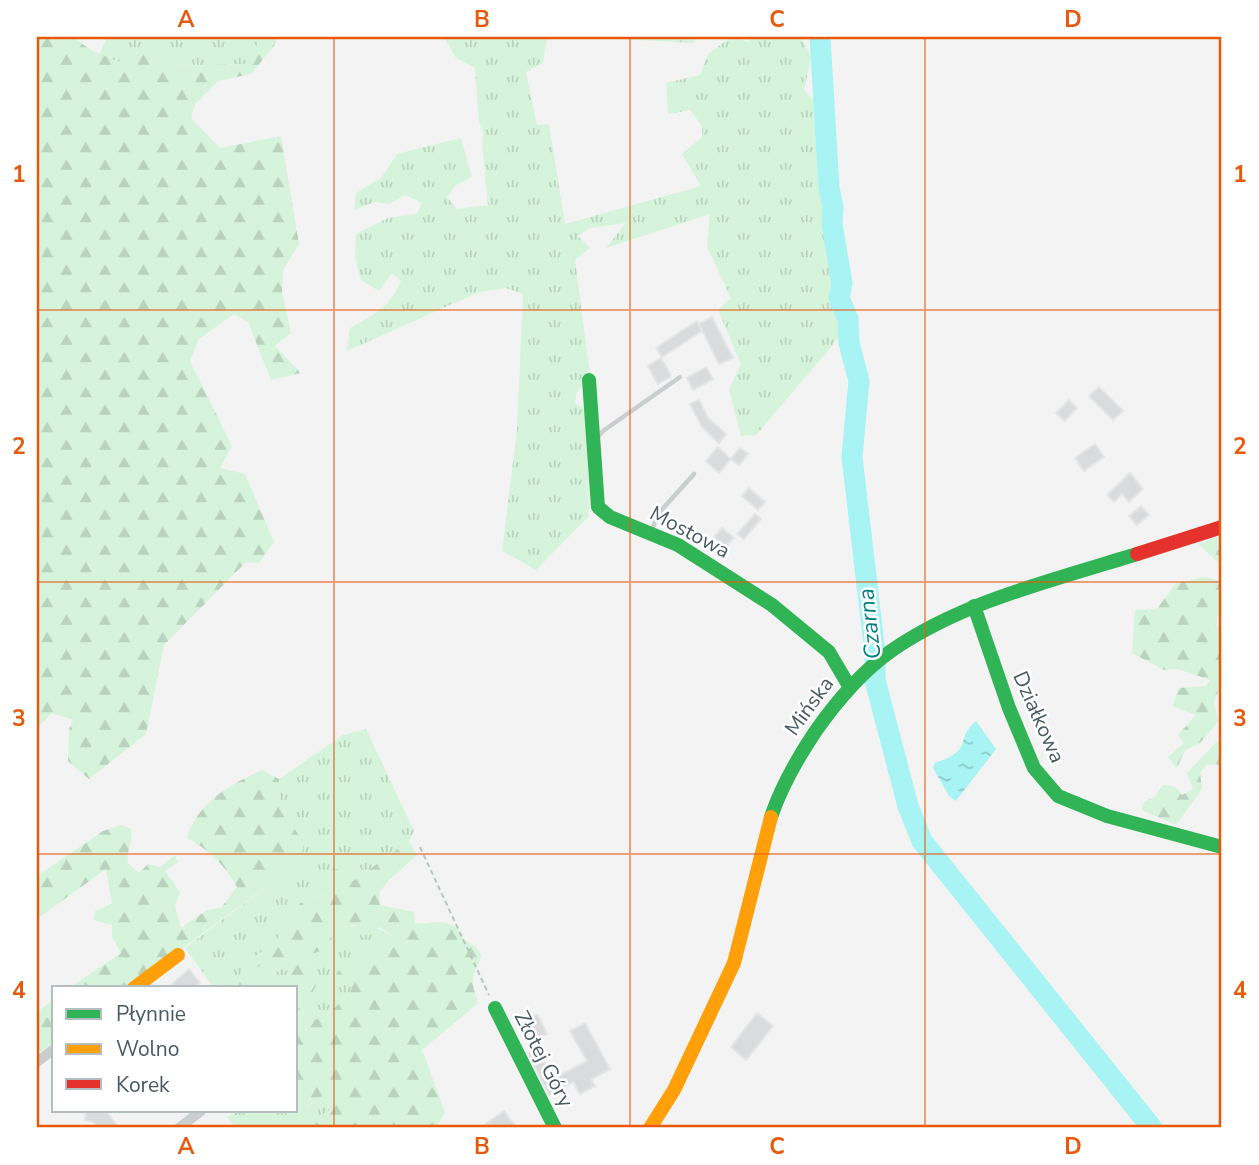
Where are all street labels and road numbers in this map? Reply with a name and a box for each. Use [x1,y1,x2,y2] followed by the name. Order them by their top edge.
[645,499,735,565] street label: Mostowa
[1006,667,1072,767] street label: Działkowa
[778,671,840,741] street label: Mińska
[508,1006,580,1112] street label: Złotej Góry

